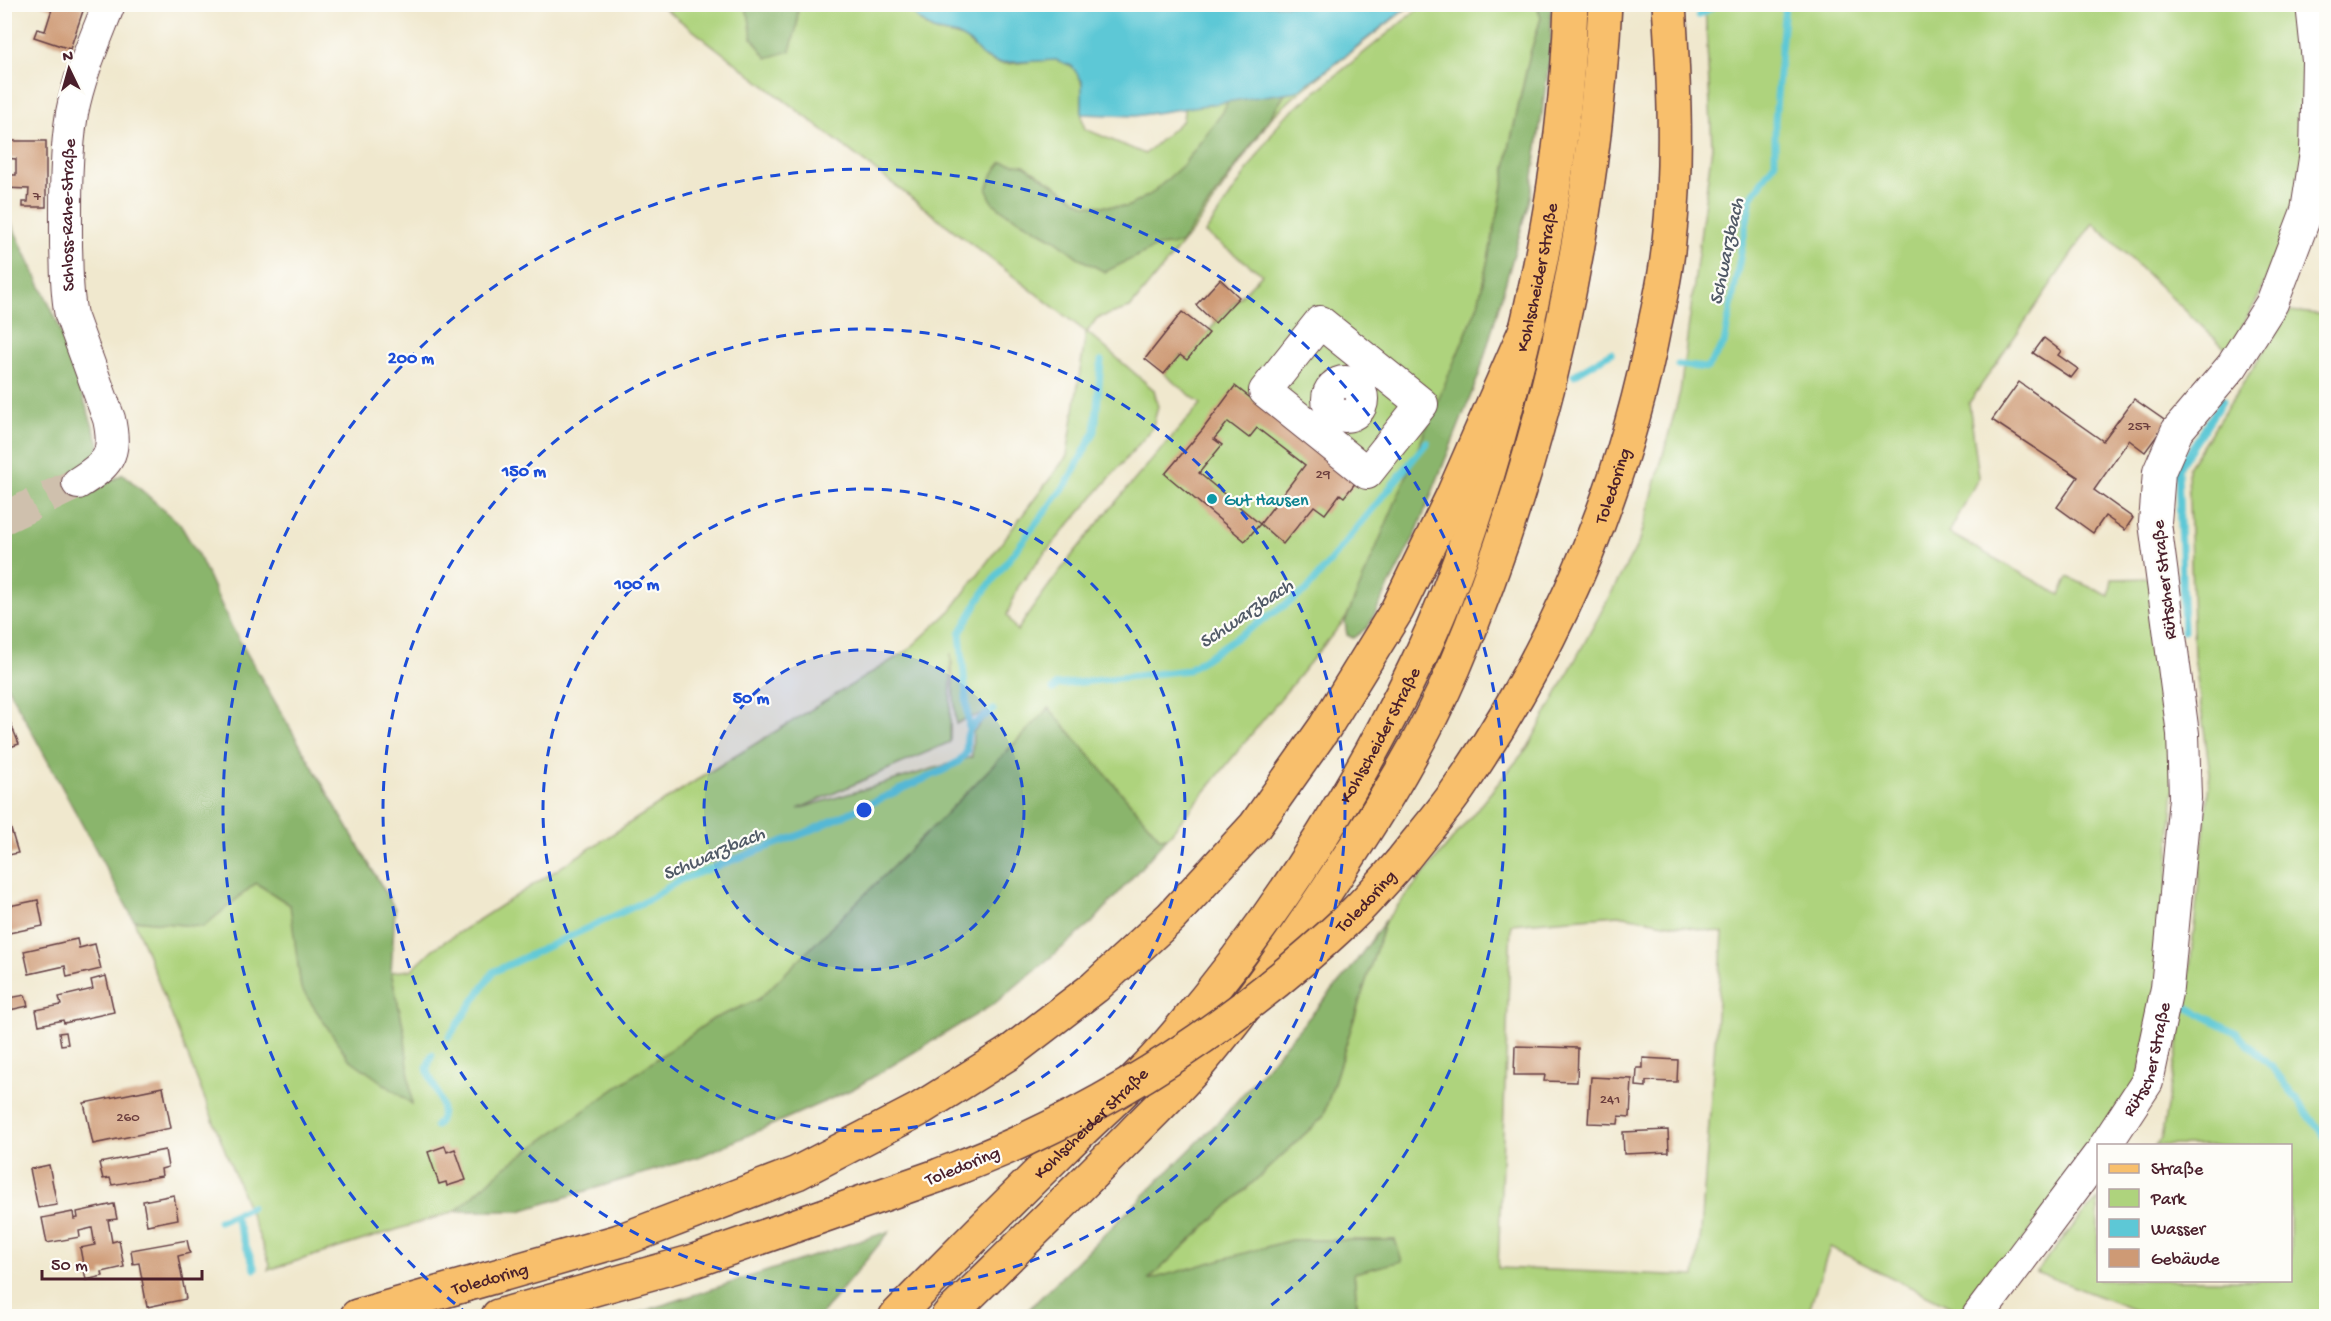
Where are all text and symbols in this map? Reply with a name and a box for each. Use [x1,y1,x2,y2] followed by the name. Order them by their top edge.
[39,39,99,99] north arrow
[62,48,75,67] text: N
[58,137,82,292] street label: Schloss-Rahe-Straße
[32,188,42,206] house number: 7
[1706,196,1751,307] water label: Schwarzbach
[1513,201,1564,354] street label: Kohlscheider Straße
[388,349,434,370] text: 200 m
[2127,418,2152,436] house number: 257
[1591,446,1637,528] street label: Toledoring
[501,462,546,483] text: 150 m
[1316,466,1331,484] house number: 29
[1224,491,1309,512] place label: Gut Hausen
[1205,492,1219,506] marker: Gut Hausen
[2149,518,2182,640] street label: Rütscher Straße
[614,575,660,596] text: 100 m
[1196,575,1299,655] water label: Schwarzbach
[1336,664,1427,808] street label: Kohlscheider Straße
[733,689,770,710] text: 50 m
[854,800,874,820] centre of rings
[660,823,769,887] water label: Schwarzbach
[1331,867,1402,939] street label: Toledoring
[2119,1000,2177,1121] street label: Rütscher Straße
[1030,1064,1154,1185] street label: Kohlscheider Straße
[1600,1091,1620,1109] house number: 241
[116,1109,140,1127] house number: 260
[922,1143,1003,1192] street label: Toledoring
[2097,1144,2292,1282] legend
[2151,1160,2204,1181] text: Straße
[2150,1190,2187,1211] text: Park
[2151,1220,2207,1241] text: Wasser
[42,1243,202,1281] scale bar
[2151,1250,2220,1271] text: Gebäude
[51,1256,88,1277] text: 50 m
[449,1260,531,1302] street label: Toledoring

